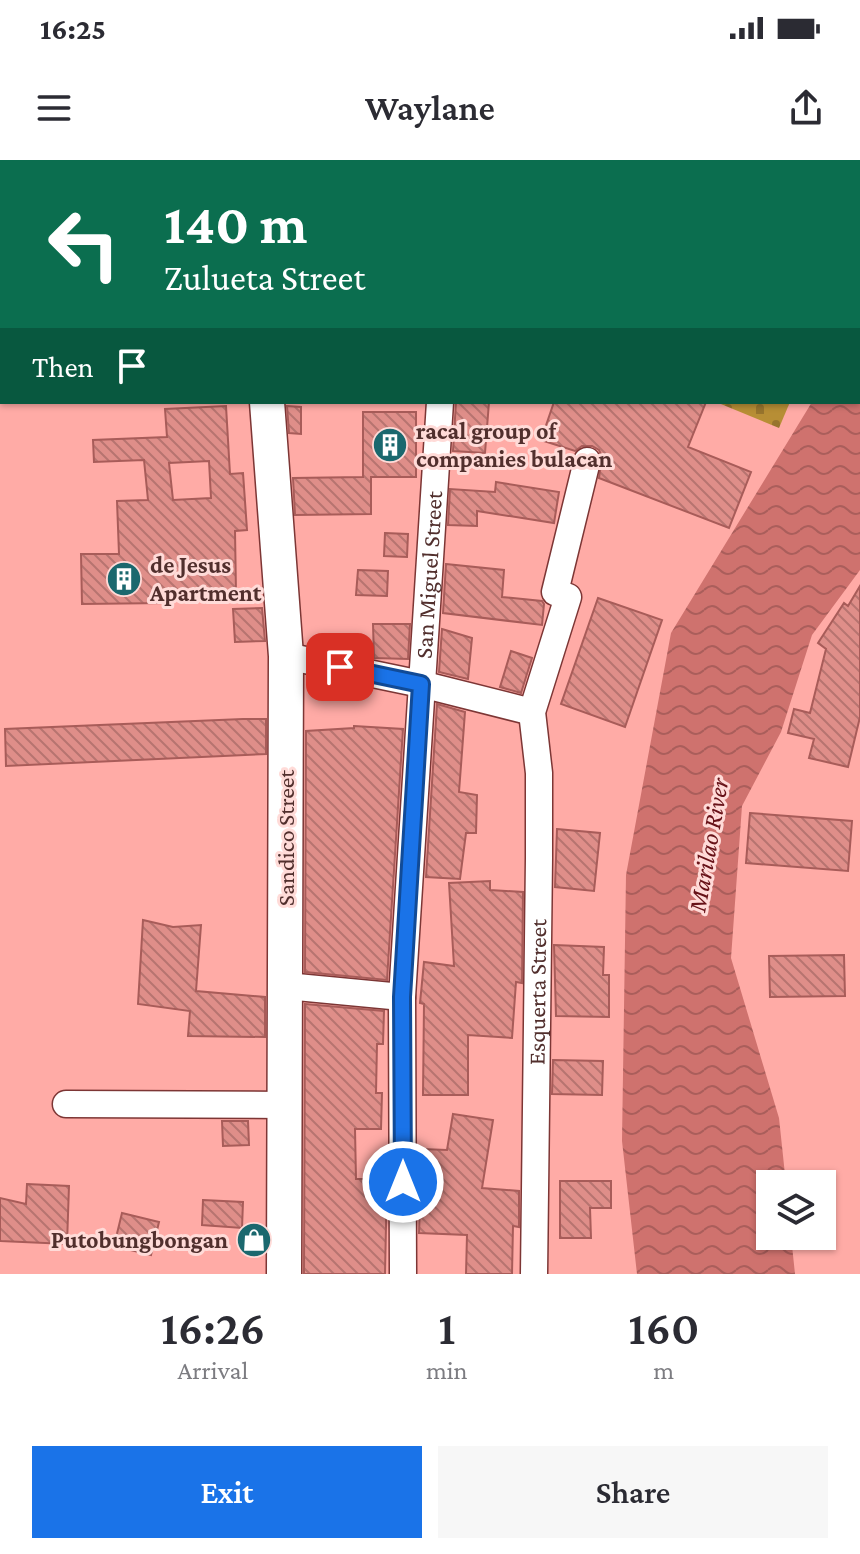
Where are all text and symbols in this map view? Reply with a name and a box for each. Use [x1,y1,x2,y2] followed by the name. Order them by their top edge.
[40,12,106,45] text: 16:25
[32,86,76,130] icon: menu
[784,86,828,130] icon: share
[365,88,495,128] text: Waylane
[32,192,136,296] icon: left
[164,193,307,255] text: 140 m
[164,258,365,298] text: Zulueta Street
[110,344,154,388] icon: arrive
[32,350,94,383] text: Then
[416,417,612,472] place label: racal group of companies bulacan
[371,426,409,464] building icon: racal group of companies bulacan
[410,489,447,659] street label: San Miguel Street
[149,551,262,606] place label: de Jesus Apartment
[105,560,143,598] building icon: de Jesus Apartment
[306,633,374,701] pin
[318,645,362,689] icon: arrive
[272,769,299,906] street label: Sandico Street
[682,775,735,915] water label: Marilao River
[523,918,551,1065] street label: Esquerta Street
[361,1140,445,1224] position arrow
[756,1170,836,1250] map controls
[756,1170,836,1250] button: layers
[235,1221,273,1259] shop icon: Putobungbongan
[51,1226,228,1253] place label: Putobungbongan
[161,1301,265,1354] text: 16:26
[438,1301,455,1354] text: 1
[628,1301,699,1354] text: 160
[178,1356,248,1385] text: Arrival
[426,1356,468,1385] text: min
[653,1356,674,1385] text: m
[32,1446,422,1538] button: Exit
[438,1446,828,1538] button: Share

